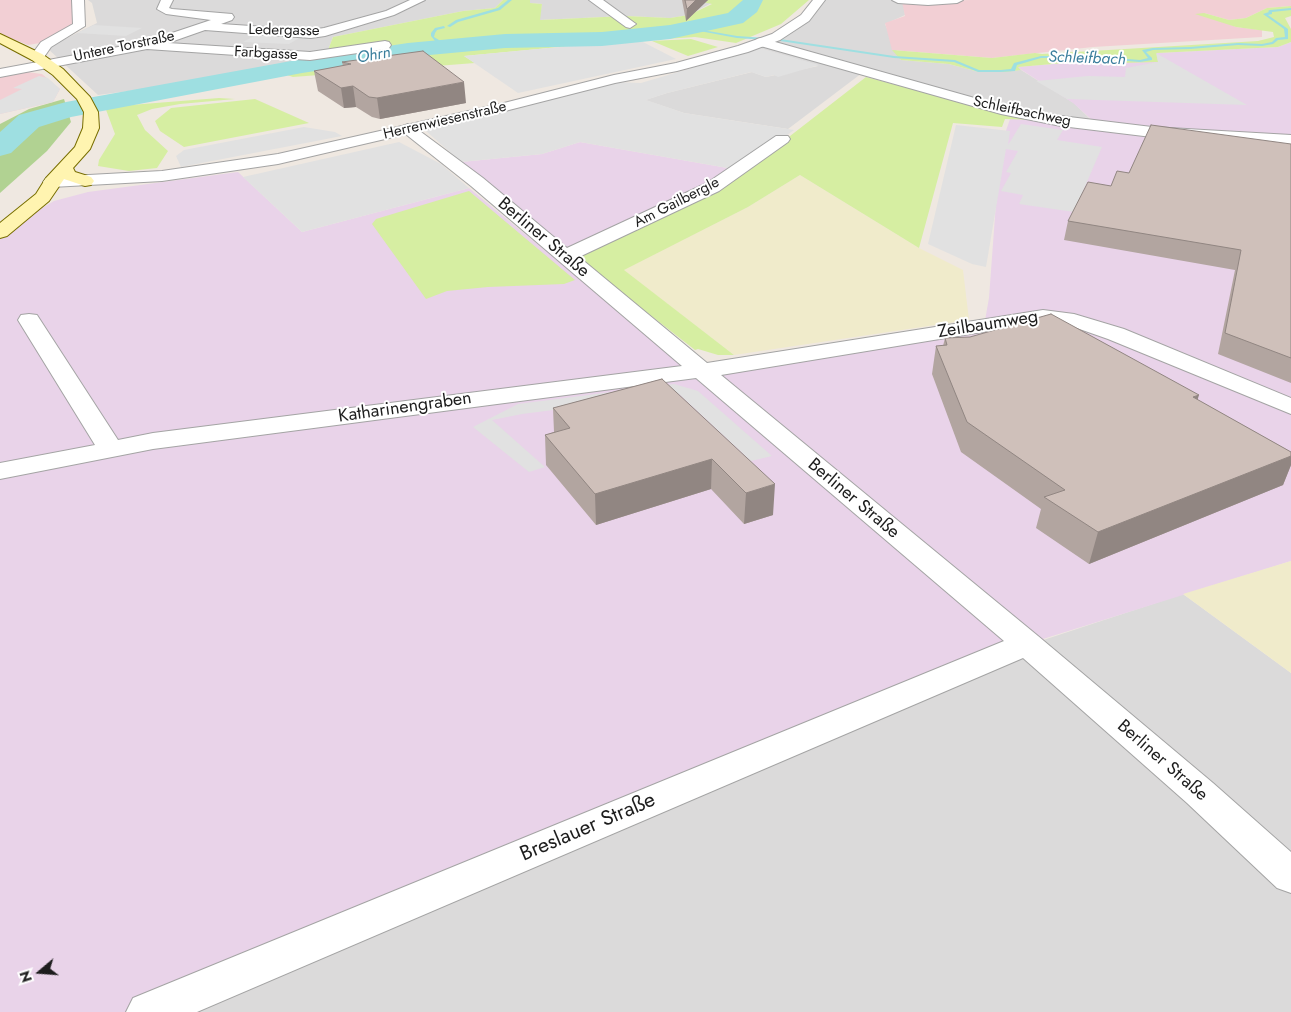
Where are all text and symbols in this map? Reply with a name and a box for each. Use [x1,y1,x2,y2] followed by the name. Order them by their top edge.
[248,21,320,41] street label: Ledergasse
[72,28,176,66] street label: Untere Torstraße
[234,43,298,65] street label: Farbgasse
[356,44,392,68] water label: Ohrn
[1048,48,1126,70] water label: Schleifbach
[971,93,1073,131] street label: Schleifbachweg
[382,98,508,144] street label: Herrenwiesenstraße
[631,174,723,232] street label: Am Gailbergle
[493,193,593,283] street label: Berliner Straße
[936,306,1040,344] street label: Zeilbaumweg
[337,388,473,428] street label: Katharinengraben
[803,454,903,544] street label: Berliner Straße
[1112,716,1212,806] street label: Berliner Straße
[516,788,660,868] street label: Breslauer Straße
[15,947,65,997] north arrow
[15,968,37,985] text: N

